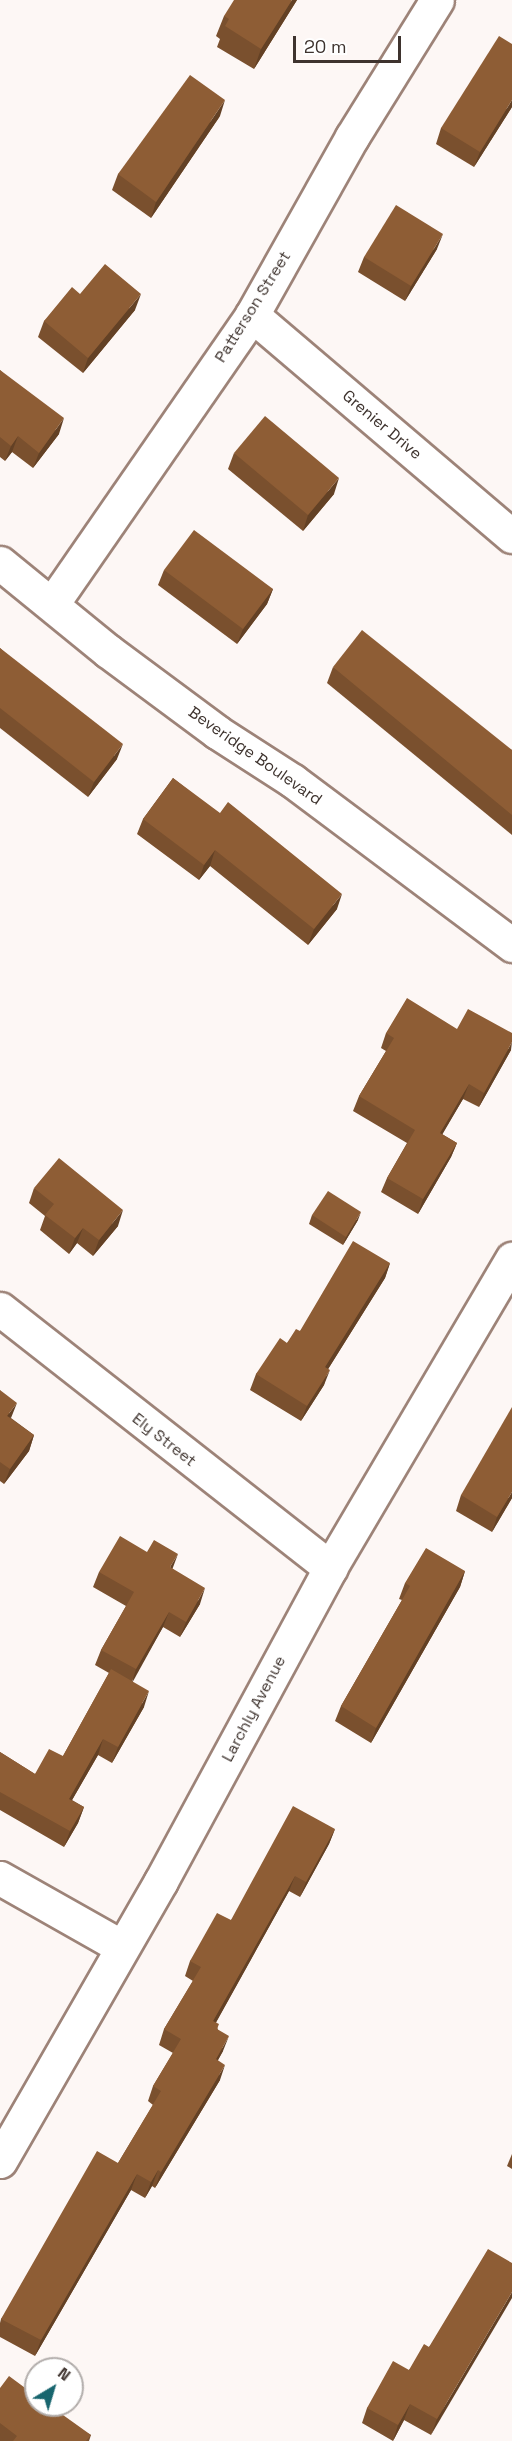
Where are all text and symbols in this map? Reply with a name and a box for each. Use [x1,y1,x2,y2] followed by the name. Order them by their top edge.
[296,24,404,62] scale bar
[304,35,347,58] text: 20 m
[211,248,295,366] street label: Patterson Street
[339,386,425,464] street label: Grenier Drive
[185,703,325,809] street label: Beveridge Boulevard
[128,1409,200,1471] street label: Ely Street
[218,1653,290,1765] street label: Larchly Avenue
[24,2357,84,2417] north arrow
[53,2362,75,2386] text: N

